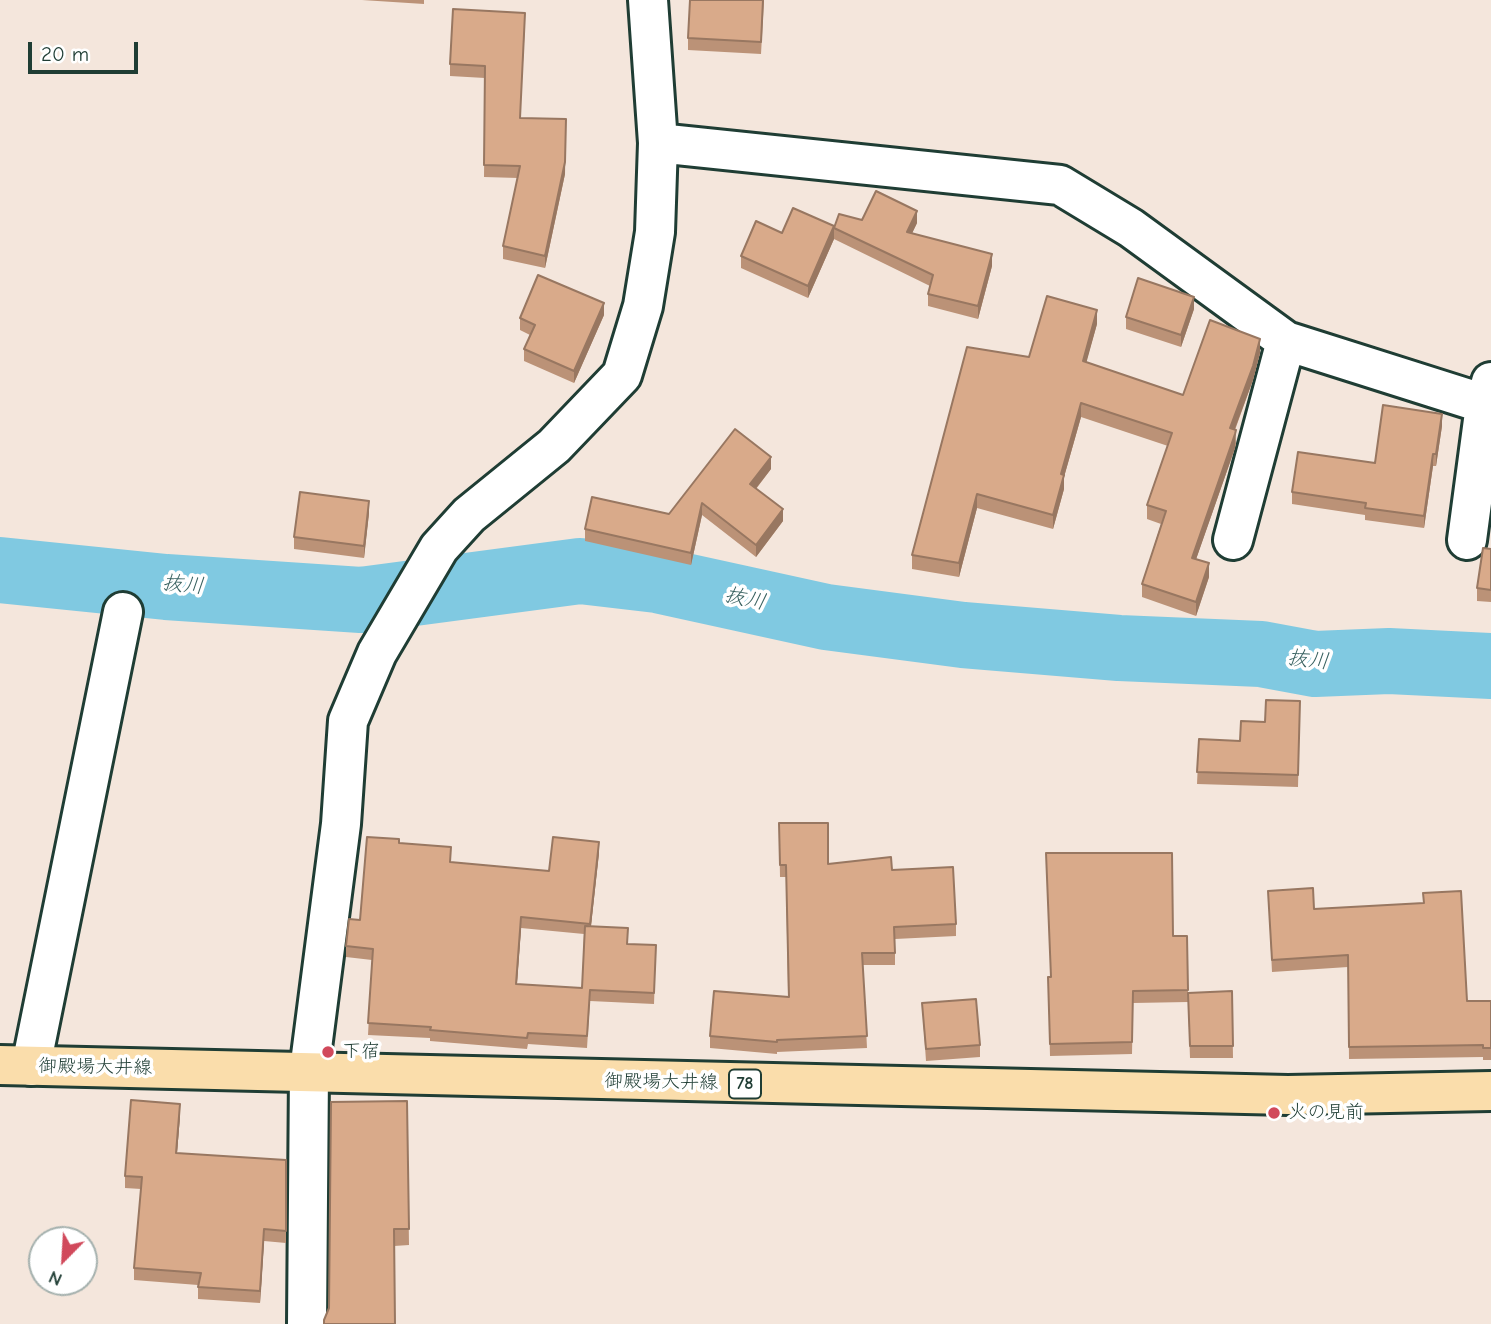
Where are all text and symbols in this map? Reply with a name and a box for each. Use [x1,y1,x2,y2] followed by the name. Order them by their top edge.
[32,28,142,72] scale bar
[41,42,89,66] text: 20 m
[161,571,205,599] water label: 抜川
[722,582,768,616] water label: 抜川
[1286,645,1330,675] water label: 抜川
[342,1041,380,1063] place label: 下宿
[320,1044,336,1060] marker: 下宿
[38,1055,152,1079] street label: 御殿場大井線
[604,1070,718,1094] street label: 御殿場大井線
[729,1070,761,1098] road number: 78
[1288,1102,1364,1124] place label: 火の見前
[1266,1105,1282,1121] marker: 火の見前
[28,1226,98,1296] north arrow
[45,1266,65,1291] text: N

